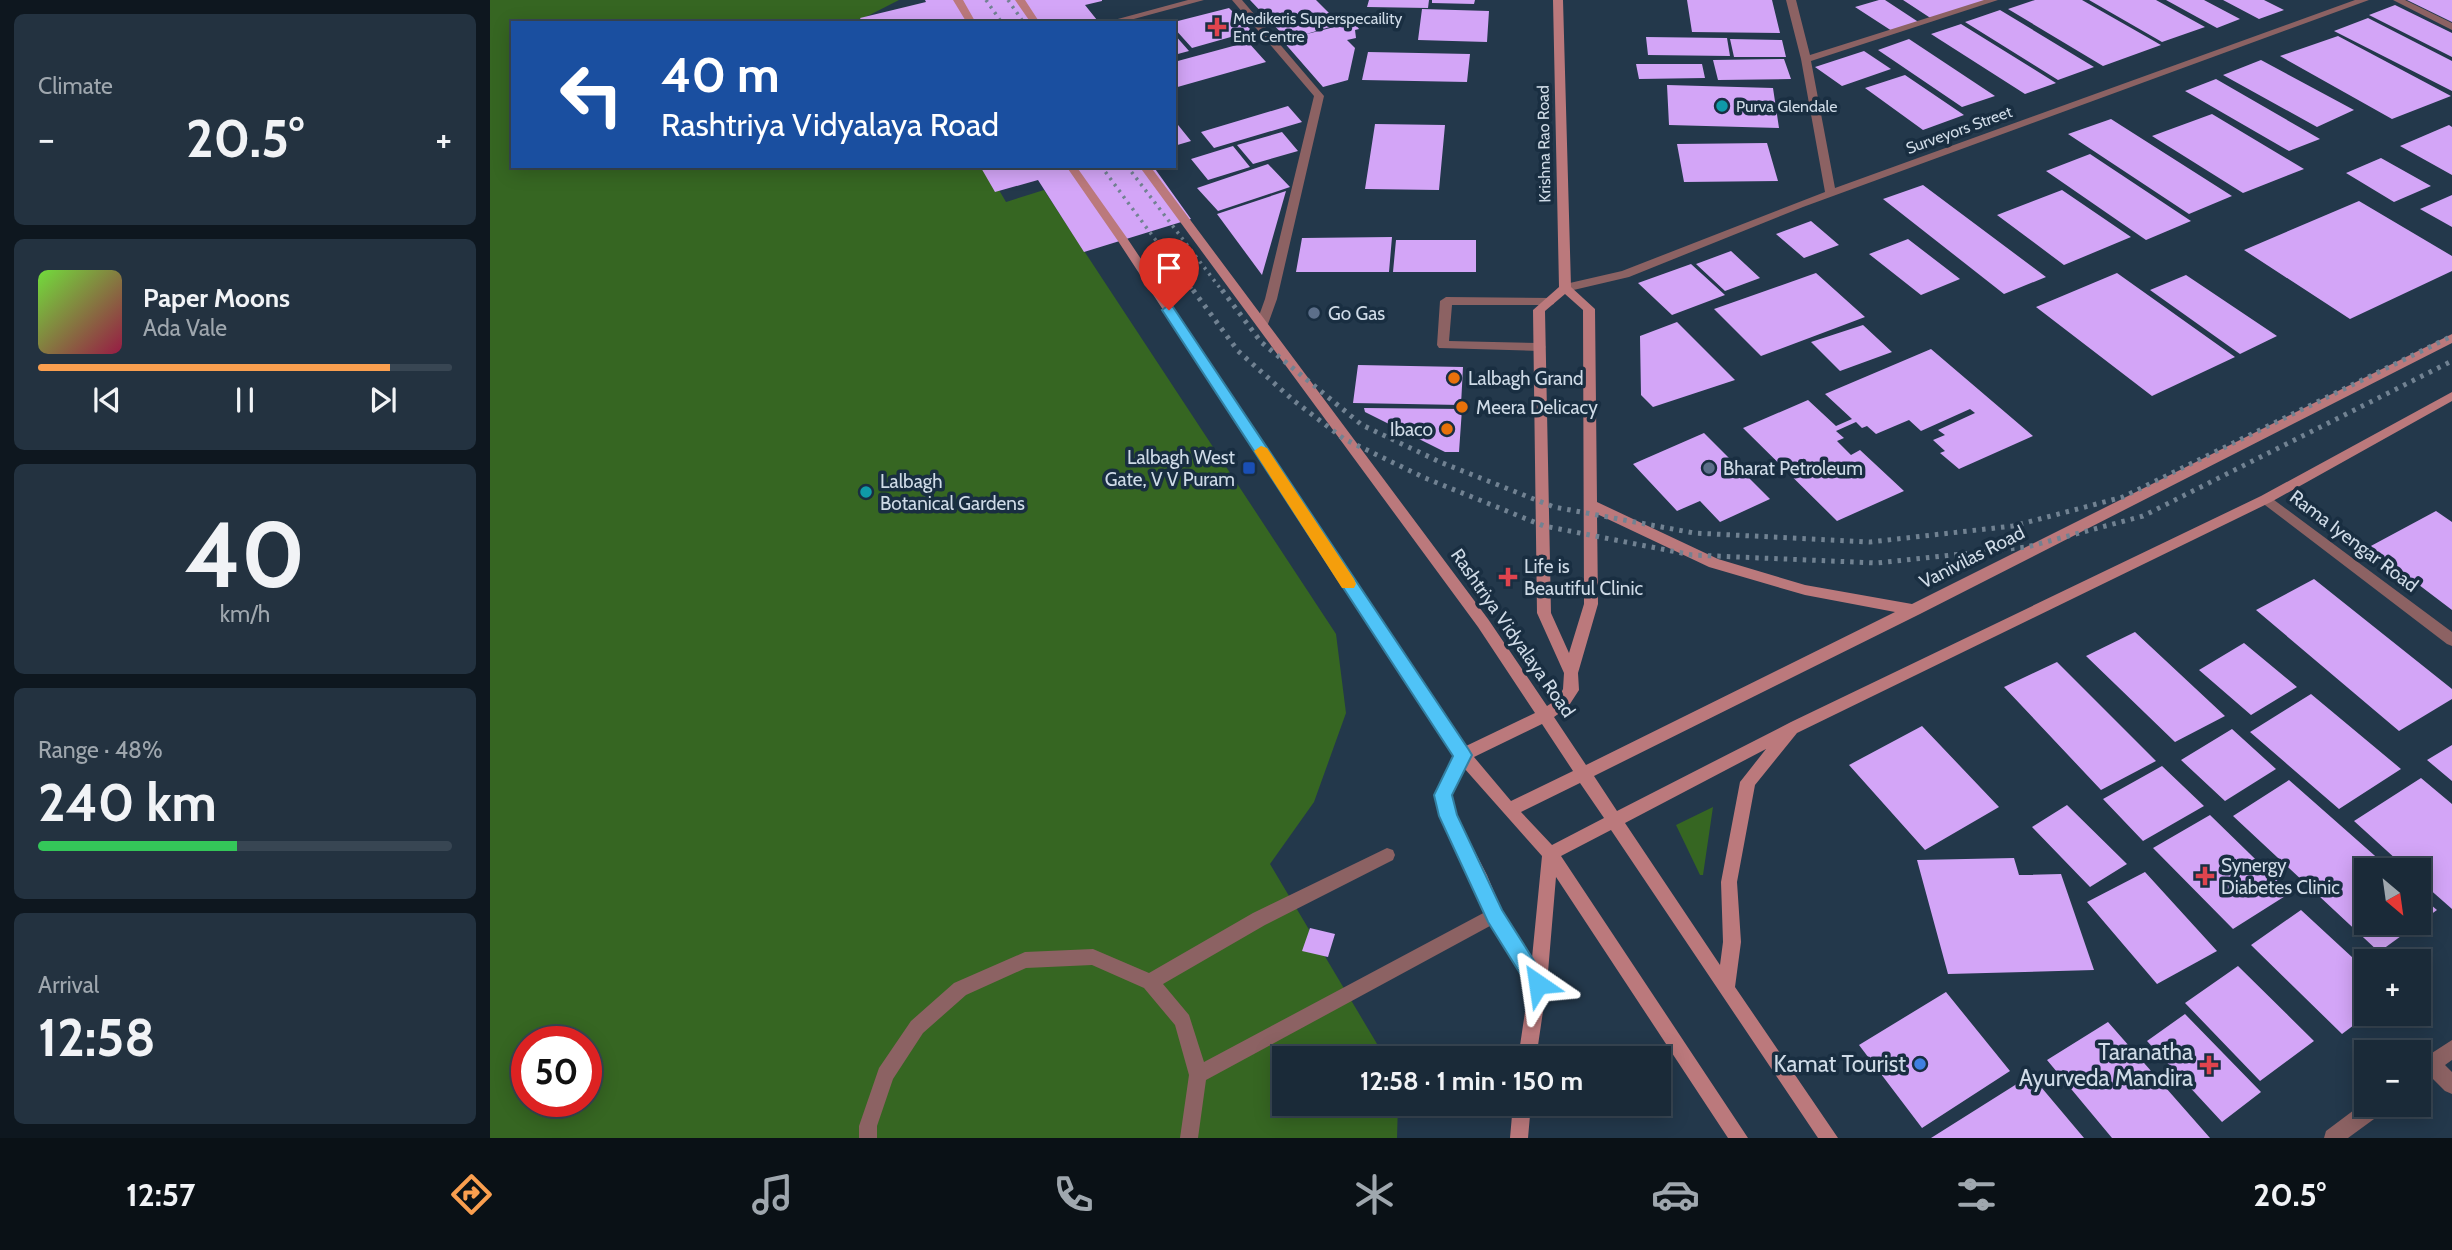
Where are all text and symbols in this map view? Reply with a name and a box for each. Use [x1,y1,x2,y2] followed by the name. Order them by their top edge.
[1233,9,1402,46] place label: Medikeris Superspecaility Ent Centre
[1207,17,1227,37] marker: Medikeris Superspecaility Ent Centre
[661,45,780,104] text: 40 m
[546,49,637,140] icon: left
[38,72,113,100] text: Climate
[1533,85,1555,203] street label: Krishna Rao Road
[1736,97,1838,116] place label: Purva Glendale
[1714,98,1730,114] marker: Purva Glendale
[1903,102,2015,158] street label: Surveyors Street
[661,105,999,144] text: Rashtriya Vidyalaya Road
[186,107,304,170] text: 20.5°
[38,115,55,162] text: −
[435,115,452,162] text: +
[1139,238,1199,310] pin
[1150,249,1188,287] icon: arrive
[143,282,290,314] text: Paper Moons
[1328,302,1385,325] place label: Go Gas
[1306,305,1322,321] marker: Go Gas
[143,314,227,342] text: Ada Vale
[1468,367,1584,390] place label: Lalbagh Grand
[1446,370,1462,386] marker: Lalbagh Grand
[88,381,126,419] icon: previous
[226,381,264,419] icon: pause
[364,381,402,419] icon: next
[1476,396,1598,419] place label: Meera Delicacy
[1454,399,1470,415] marker: Meera Delicacy
[1390,418,1433,441] place label: Ibaco
[1439,421,1455,437] marker: Ibaco
[1105,446,1236,491] place label: Lalbagh West Gate, V V Puram
[1723,457,1863,480] place label: Bharat Petroleum
[1241,460,1257,476] marker: Lalbagh West Gate, V V Puram
[1701,460,1717,476] marker: Bharat Petroleum
[880,470,1025,515] place label: Lalbagh Botanical Gardens
[858,484,874,500] marker: Lalbagh Botanical Gardens
[2285,485,2423,597] street label: Rama Iyengar Road
[185,499,305,610] text: 40
[1916,521,2028,593] street label: Vanivilas Road
[1446,544,1580,722] street label: Rashtriya Vidyalaya Road
[1524,555,1643,600] place label: Life is Beautiful Clinic
[1498,567,1518,587] marker: Life is Beautiful Clinic
[220,600,270,628] text: km/h
[38,736,163,764] text: Range · 48%
[38,771,217,834] text: 240 km
[2221,854,2340,899] place label: Synergy Diabetes Clinic
[2354,858,2431,934] north arrow
[2354,858,2431,1117] map controls
[2195,866,2215,886] marker: Synergy Diabetes Clinic
[1501,947,1575,1021] position arrow
[2354,949,2431,1026] button: +
[38,971,99,999] text: Arrival
[38,1006,156,1069] text: 12:58
[511,1026,602,1117] speed limit sign: 50
[2019,1038,2193,1092] place label: Taranatha Ayurveda Mandira
[2354,1040,2431,1117] button: −
[1773,1050,1906,1078] place label: Kamat Tourist
[2199,1055,2219,1075] marker: Taranatha Ayurveda Mandira
[1912,1056,1928,1072] marker: Kamat Tourist
[1360,1065,1583,1097] text: 12:58 · 1 min · 150 m
[447,1170,496,1219] icon: directions
[748,1170,797,1219] icon: music
[1049,1170,1098,1219] icon: phone
[1350,1170,1399,1219] icon: climate
[1651,1170,1700,1219] icon: car
[1952,1170,2001,1219] icon: filters
[126,1175,195,1214] text: 12:57
[2253,1175,2326,1214] text: 20.5°

